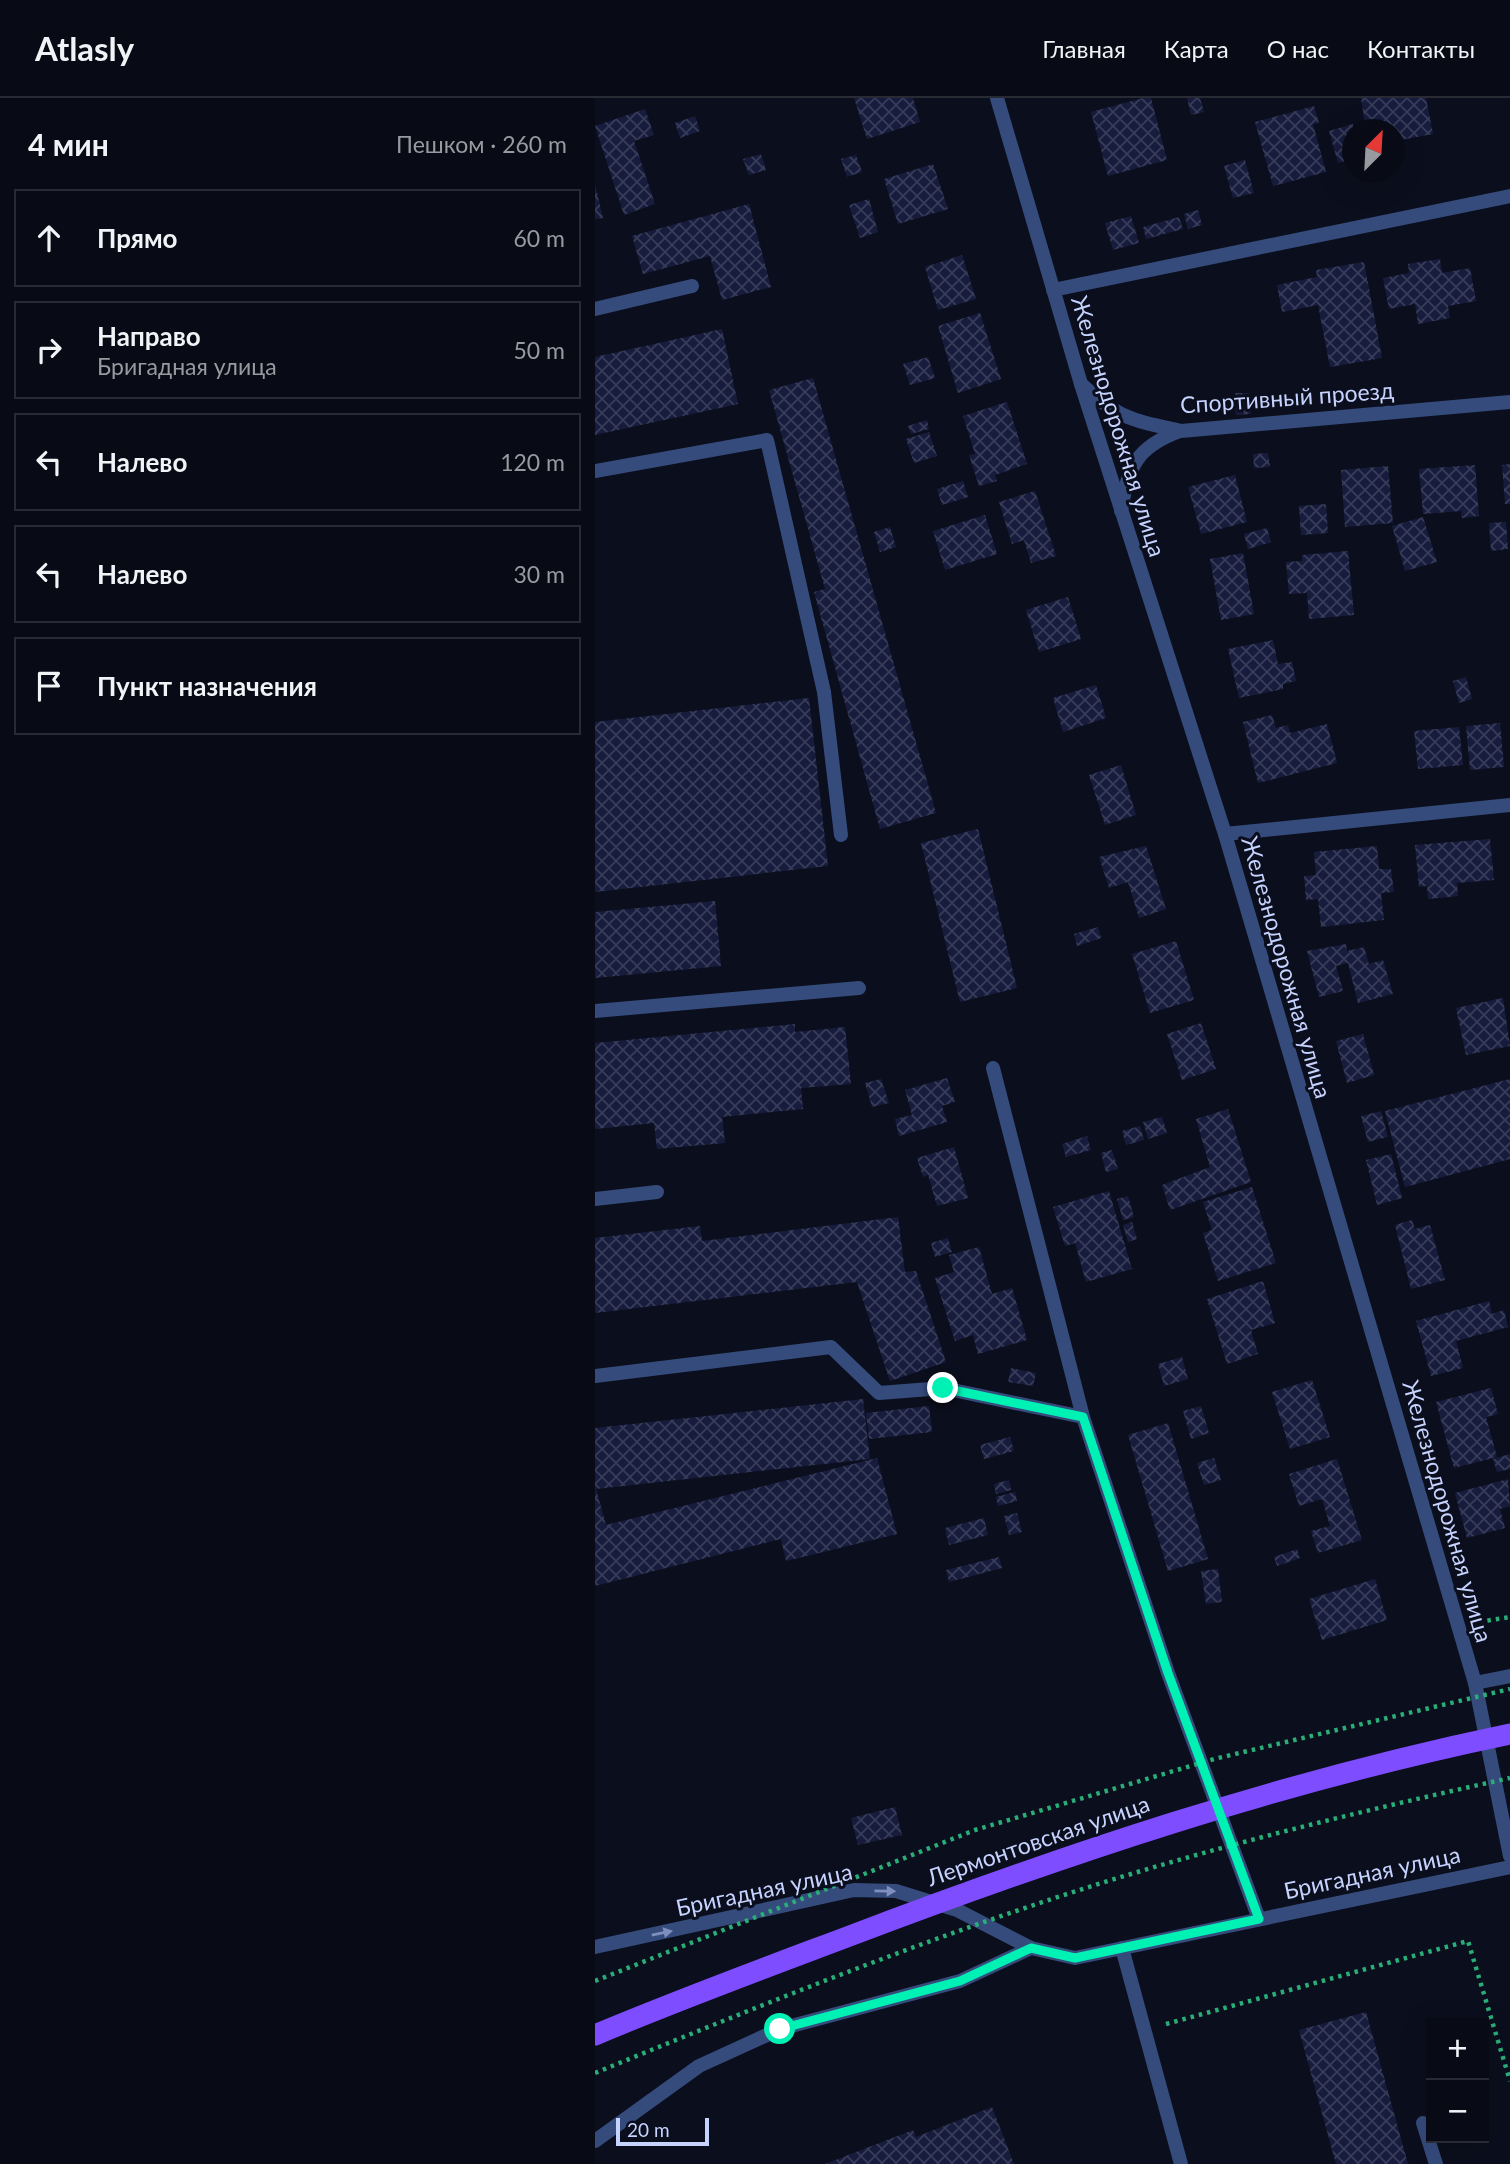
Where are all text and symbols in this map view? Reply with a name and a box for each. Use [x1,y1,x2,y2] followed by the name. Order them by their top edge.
[35,28,134,68] text: Atlasly
[1042,34,1126,63] text: Главная
[1164,34,1229,63] text: Карта
[1267,34,1329,63] text: О нас
[1367,34,1475,63] text: Контакты
[1342,119,1405,182] north arrow
[28,126,109,162] text: 4 мин
[396,130,567,158] text: Пешком · 260 m
[30,219,68,257] icon: ahead
[97,222,178,254] text: Прямо
[514,224,565,252] text: 60 m
[1066,292,1172,560] street label: Железнодорожная улица
[97,320,201,352] text: Направо
[30,331,68,369] icon: right
[514,336,565,364] text: 50 m
[97,352,277,380] text: Бригадная улица
[1179,376,1395,418] street label: Спортивный проезд
[30,443,68,481] icon: left
[97,446,187,478] text: Налево
[500,448,565,476] text: 120 m
[30,555,68,593] icon: left
[97,558,187,590] text: Налево
[514,560,565,588] text: 30 m
[30,667,68,705] icon: arrive
[97,670,317,702] text: Пункт назначения
[1236,833,1338,1101] street label: Железнодорожная улица
[927,1372,958,1403] route end
[1397,1377,1499,1645] street label: Железнодорожная улица
[922,1789,1153,1892] street label: Лермонтовская улица
[1281,1840,1463,1904] street label: Бригадная улица
[673,1857,855,1921] street label: Бригадная улица
[874,1885,896,1897] one-way arrow
[651,1928,673,1939] one-way arrow
[764,2013,795,2044] route start
[1426,2017,1489,2143] map controls
[1426,2017,1489,2080] button: +
[1426,2080,1489,2143] button: −
[616,2115,709,2147] scale bar
[627,2118,670,2141] text: 20 m

